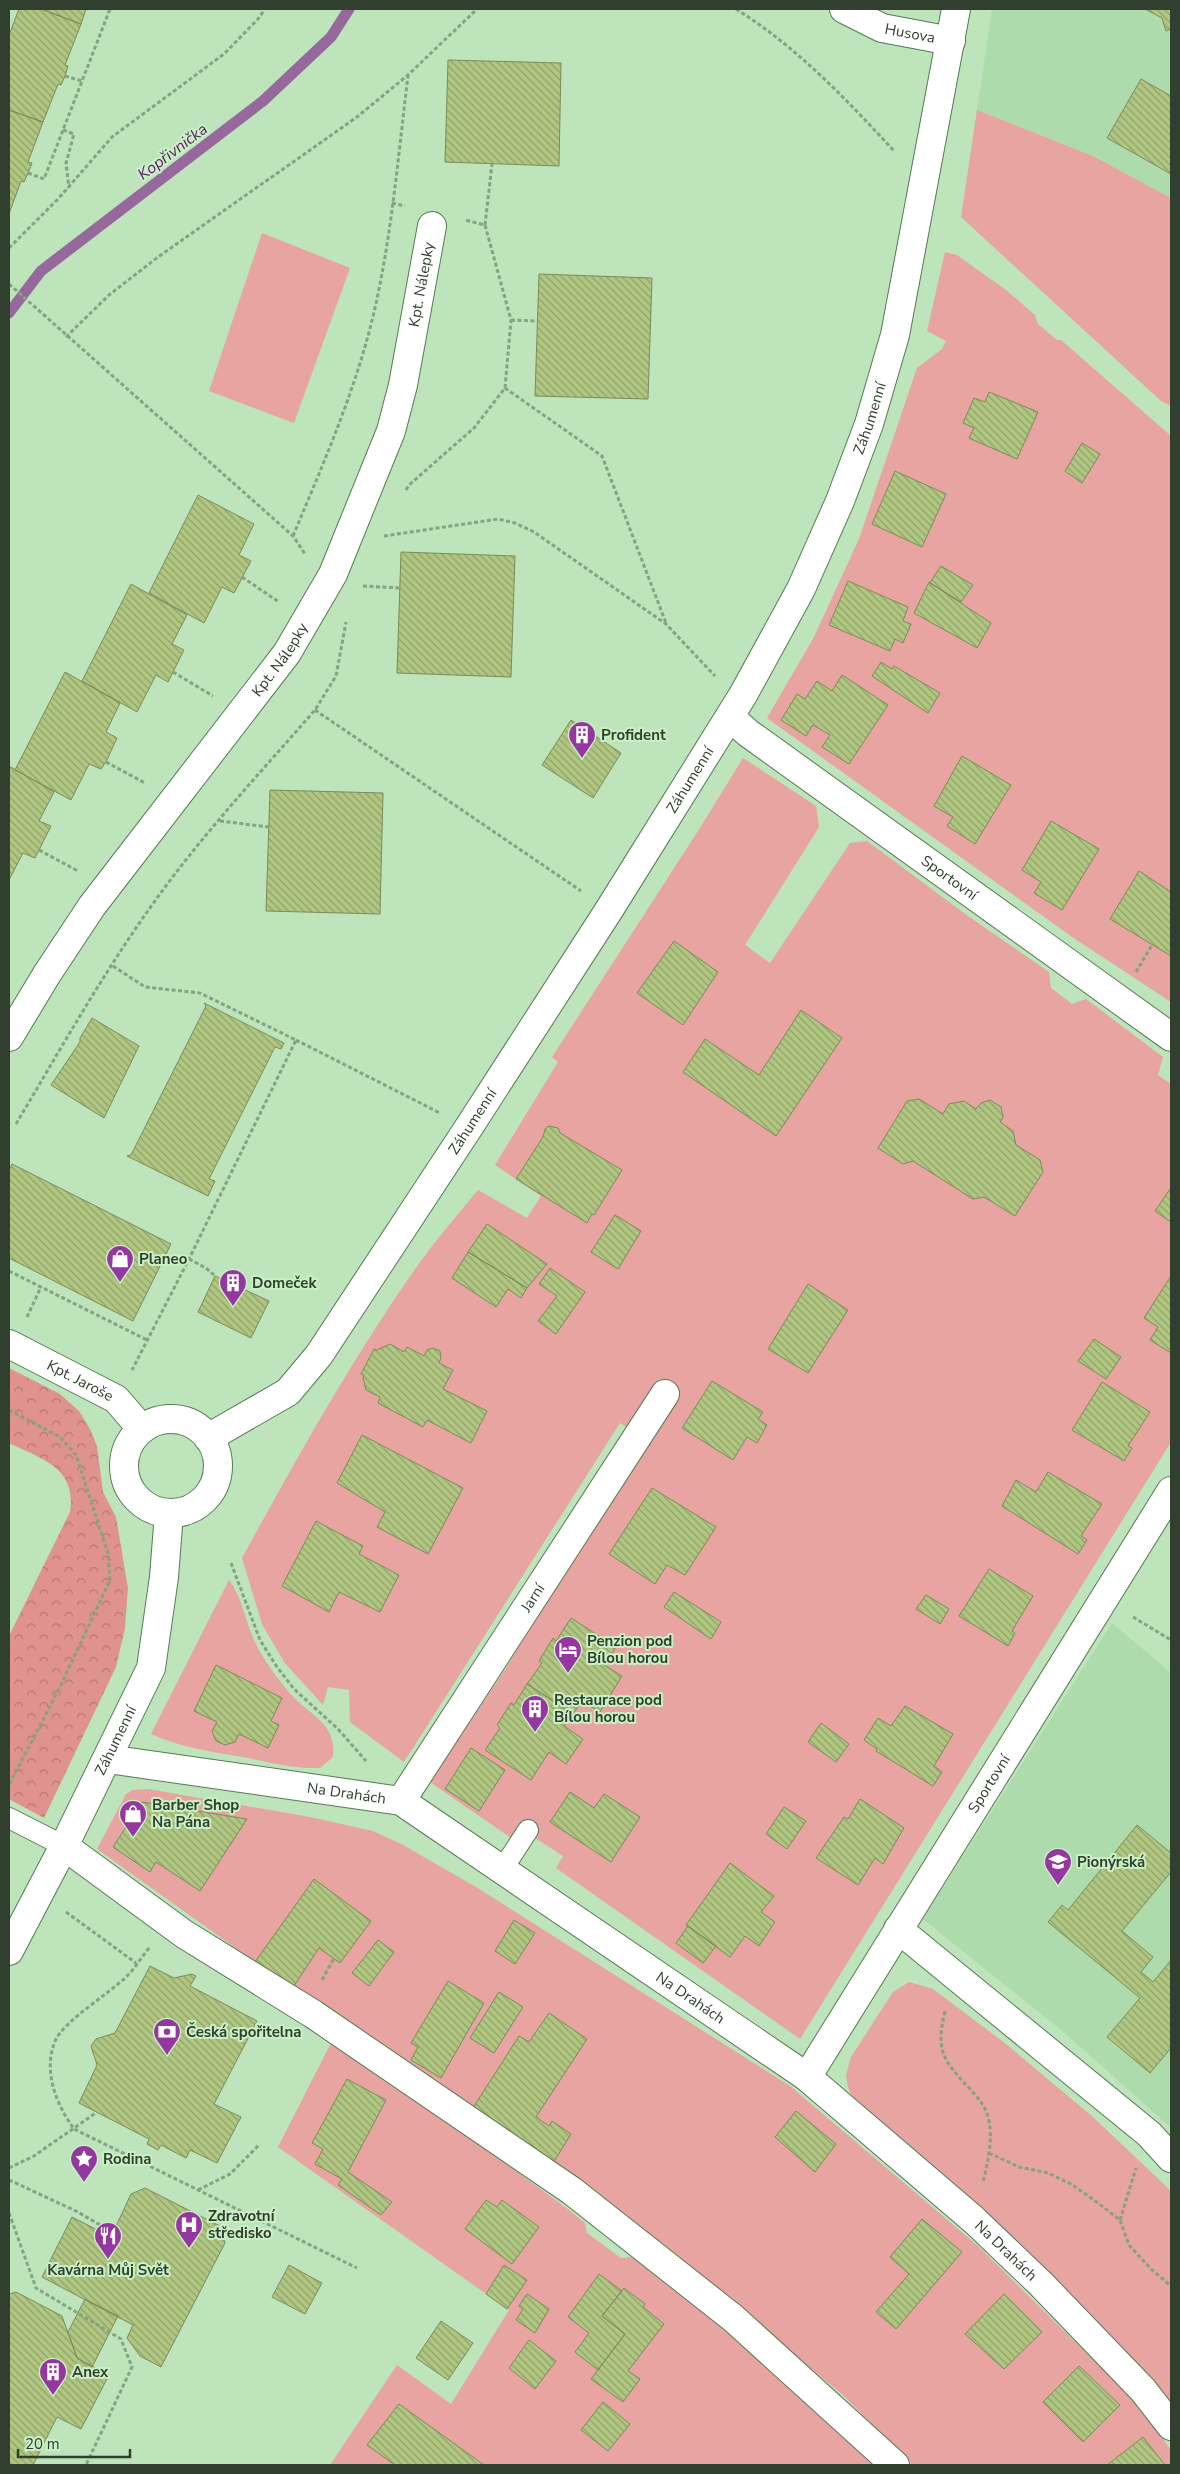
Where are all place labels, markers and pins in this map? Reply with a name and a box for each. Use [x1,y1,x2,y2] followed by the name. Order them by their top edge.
[567,720,597,759] building icon: Profident
[601,725,666,745] place label: Profident
[105,1244,135,1283] shop icon: Planeo
[139,1249,188,1269] place label: Planeo
[218,1268,248,1307] building icon: Domeček
[252,1273,317,1293] place label: Domeček
[587,1631,672,1668] place label: Penzion pod Bílou horou
[553,1635,583,1674] hotel icon: Penzion pod Bílou horou
[554,1690,662,1727] place label: Restaurace pod Bílou horou
[520,1694,550,1733] building icon: Restaurace pod Bílou horou
[152,1795,239,1832] place label: Barber Shop Na Pána
[118,1799,148,1838] shop icon: Barber Shop Na Pána
[1043,1847,1073,1886] school or university icon: Pionýrská
[1077,1852,1145,1872] place label: Pionýrská
[152,2017,182,2056] bank icon: Česká spořitelna
[186,2022,302,2042] place label: Česká spořitelna
[69,2144,99,2183] place icon: Rodina
[103,2149,152,2169] place label: Rodina
[208,2206,276,2243] place label: Zdravotní středisko
[174,2210,204,2249] hospital icon: Zdravotní středisko
[93,2221,123,2260] restaurant icon: Kavárna Můj Svět
[47,2260,169,2280] place label: Kavárna Můj Svět
[38,2357,68,2396] building icon: Anex
[72,2362,109,2382] place label: Anex

